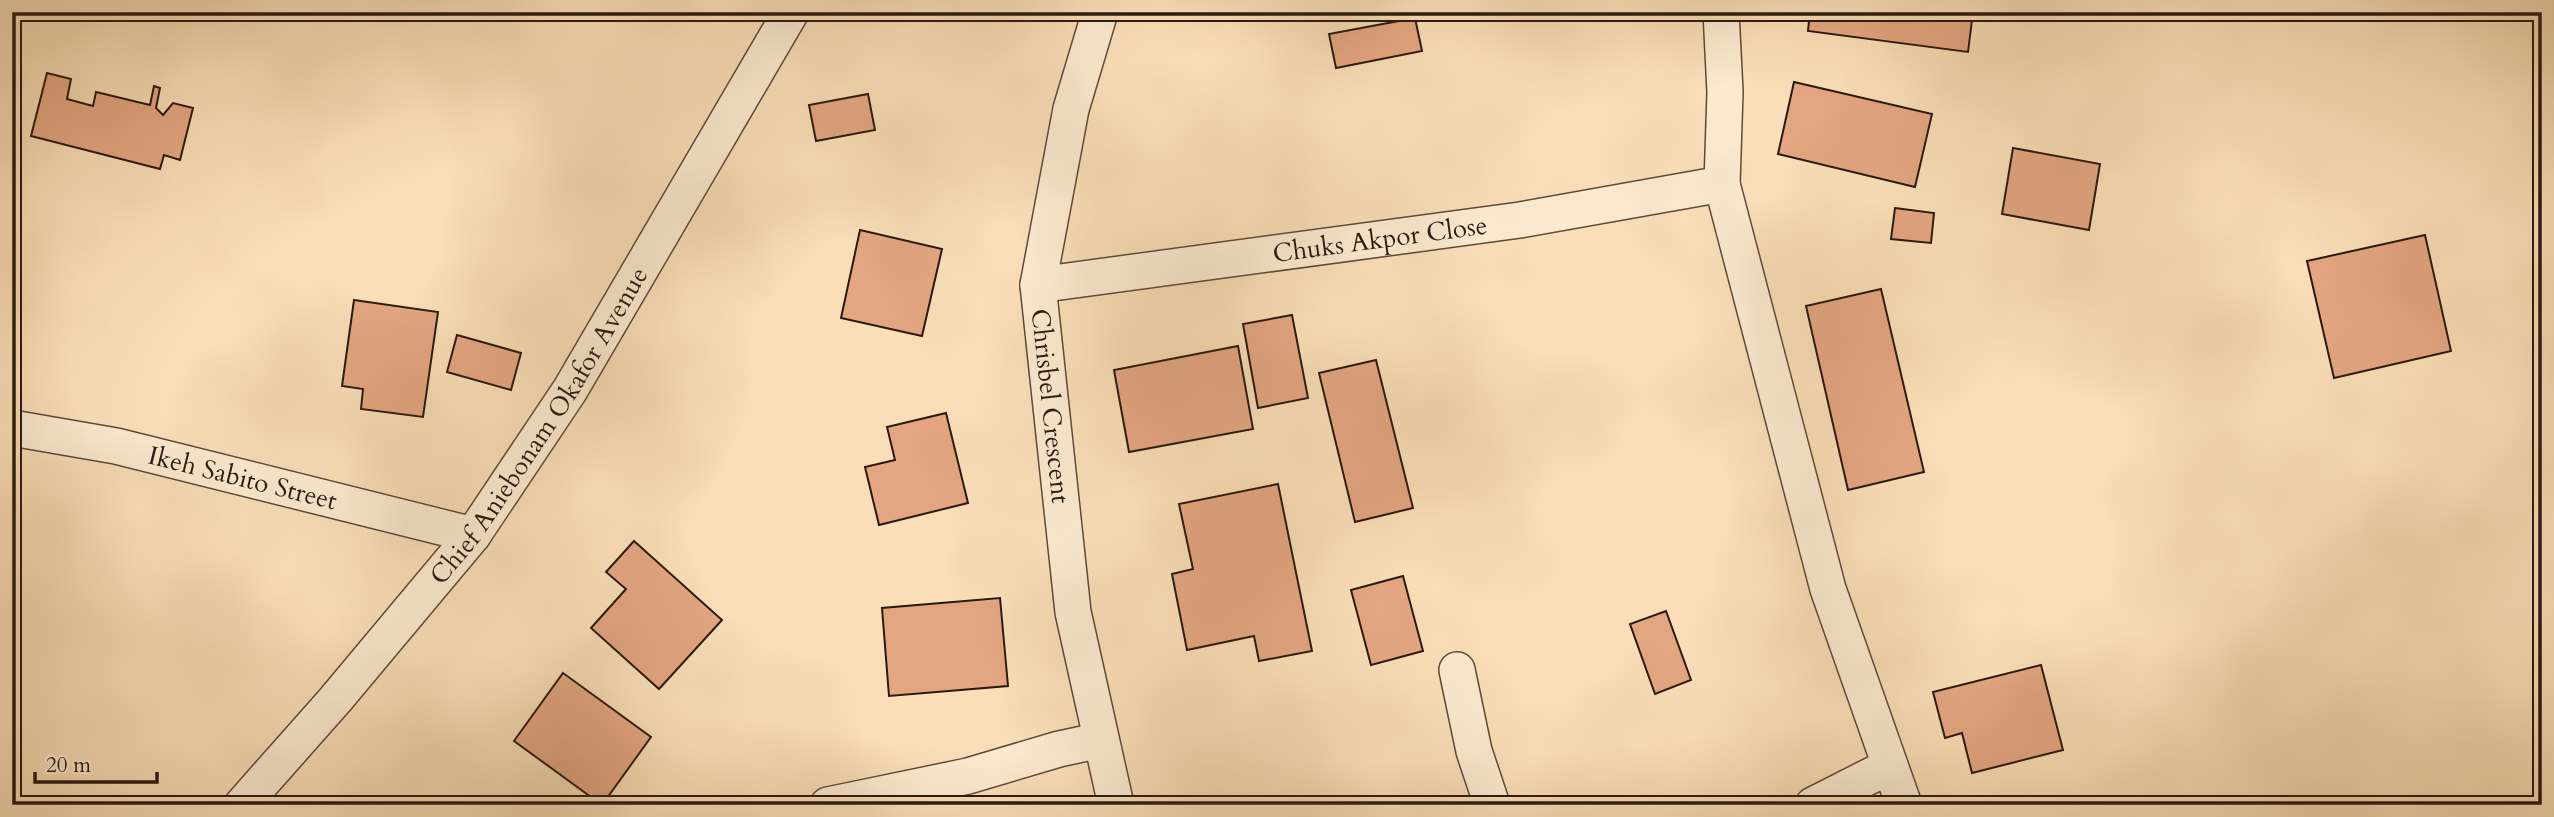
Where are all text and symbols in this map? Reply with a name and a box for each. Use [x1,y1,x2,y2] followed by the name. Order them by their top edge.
[1271,208,1489,271] street label: Chuks Akpor Close
[422,260,656,592] street label: Chief Aniebonam Okafor Avenue
[1023,307,1078,505] street label: Chrisbel Crescent
[144,438,340,518] street label: Ikeh Sabito Street
[35,740,158,784] scale bar
[46,751,91,780] text: 20 m

